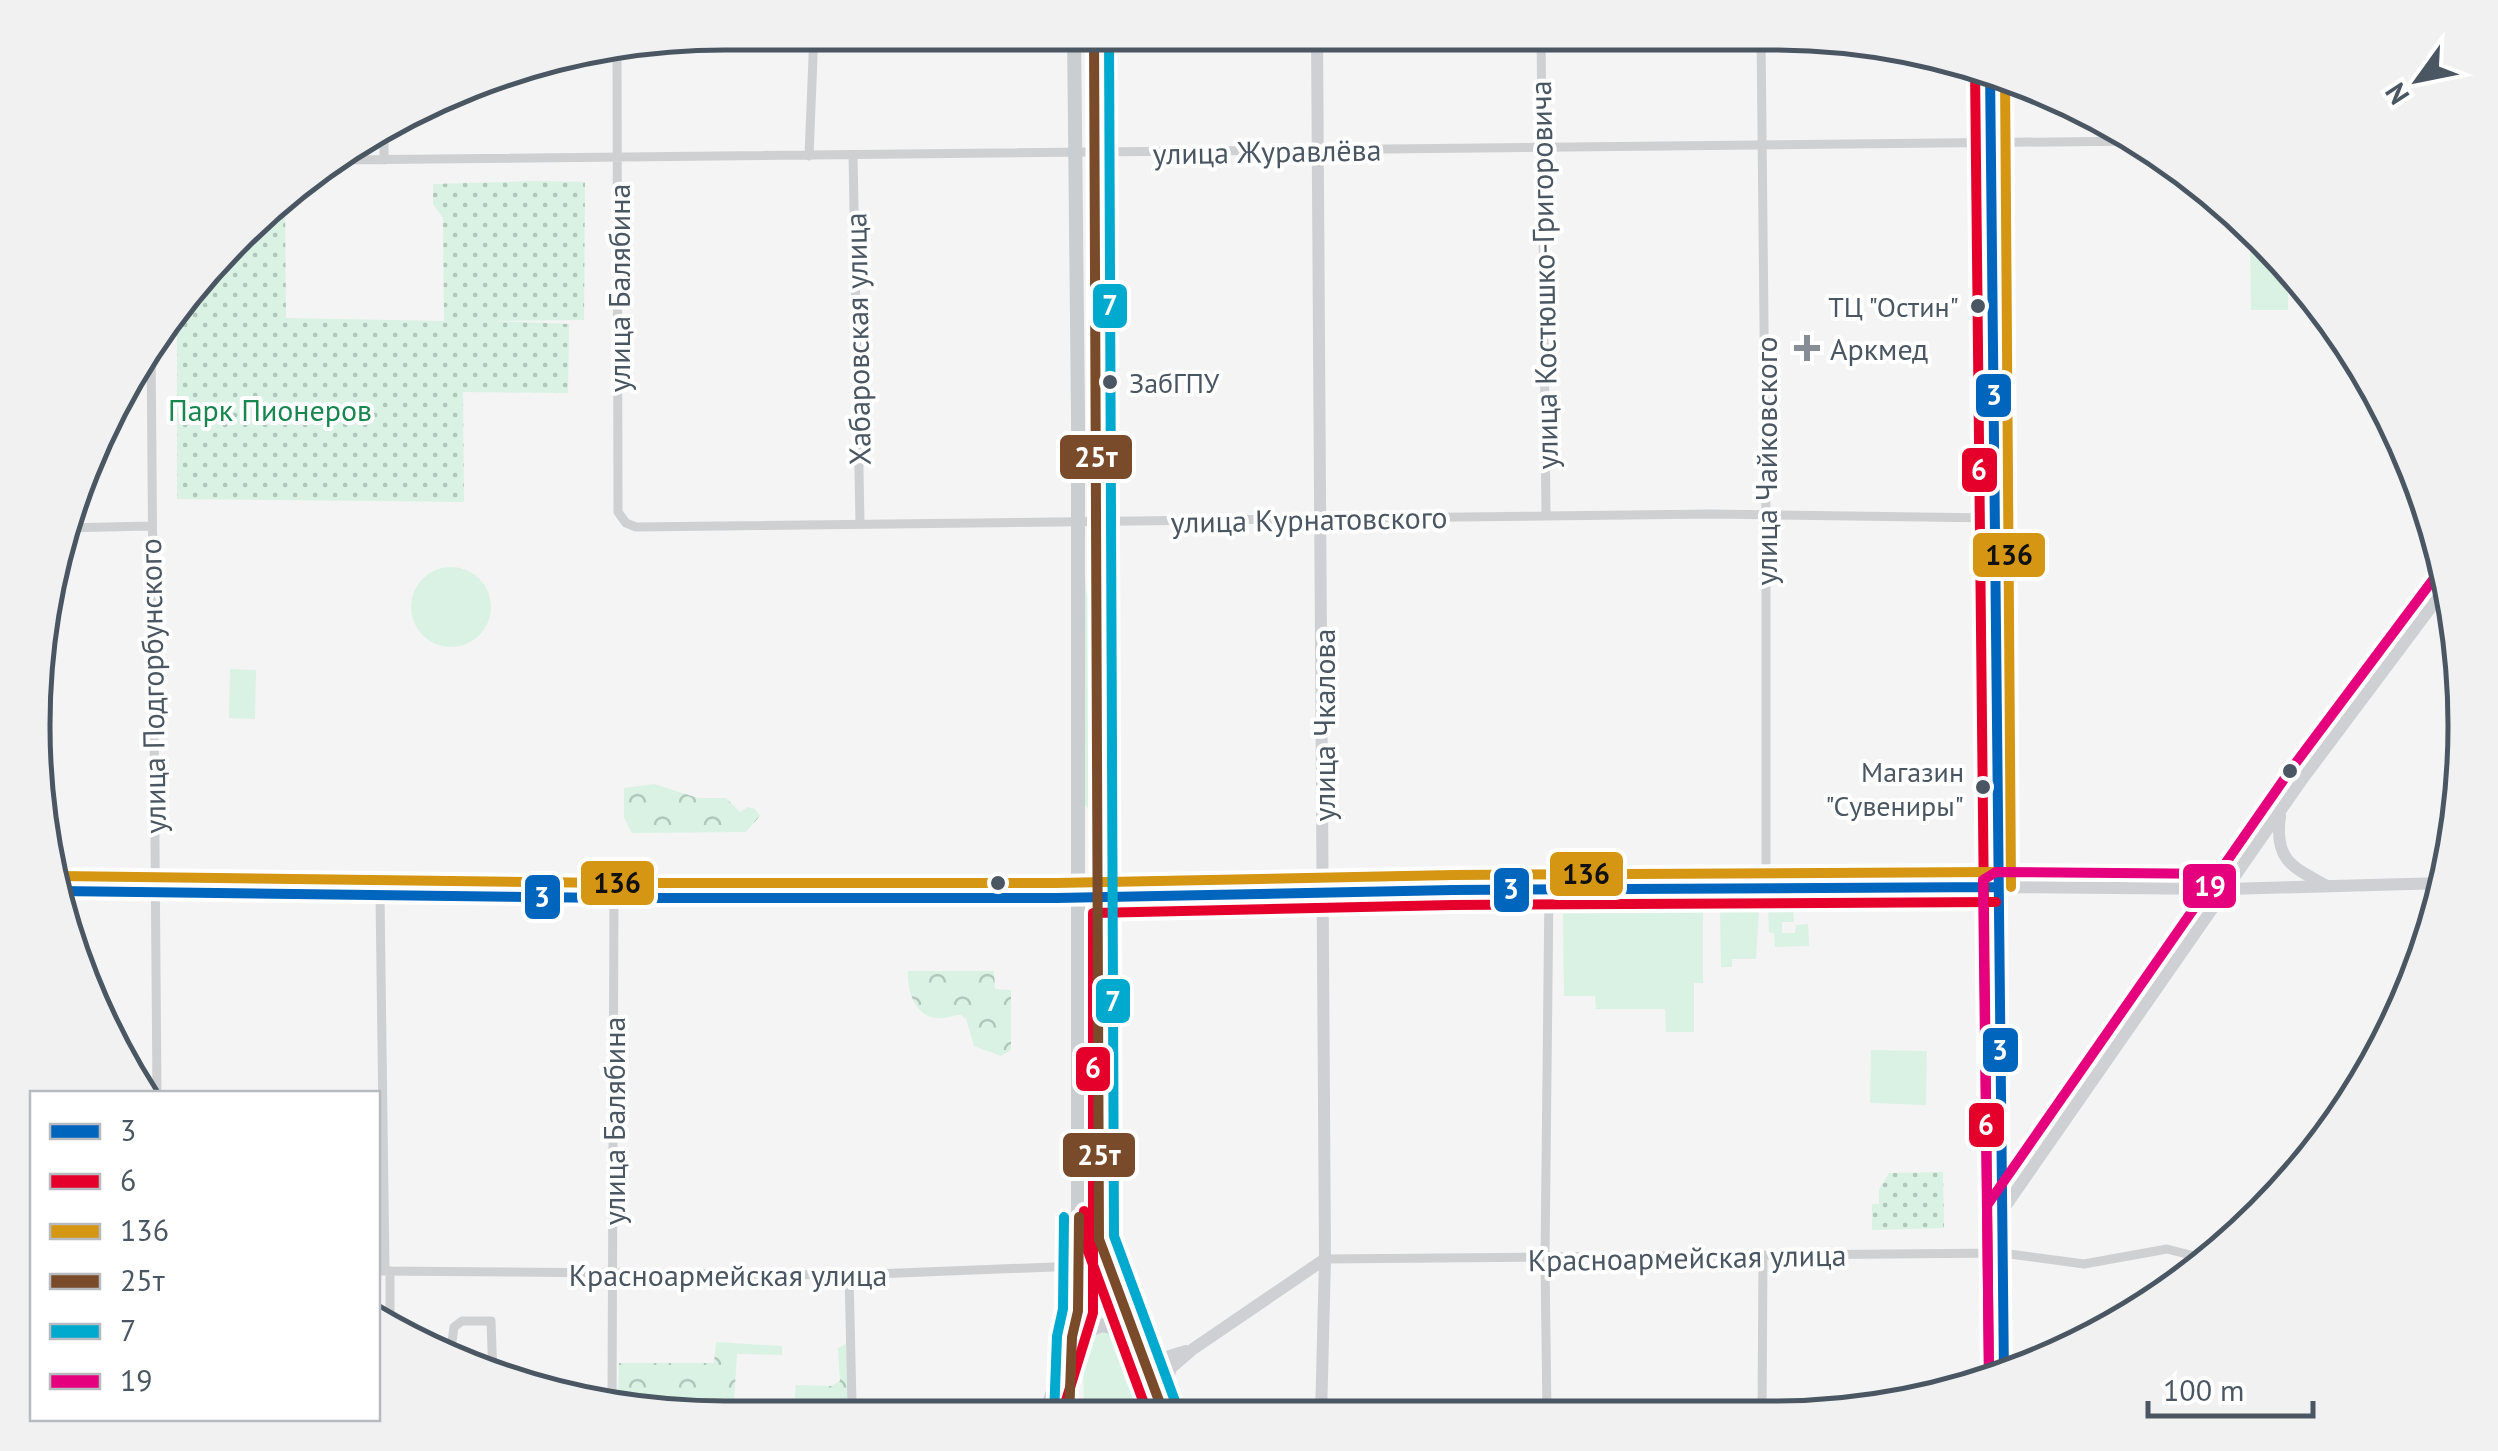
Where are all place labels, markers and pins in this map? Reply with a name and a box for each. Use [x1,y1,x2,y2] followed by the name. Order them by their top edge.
[1828,288,1959,325] place label: ТЦ "Остин"
[1968,296,1988,316] marker: ТЦ "Остин"
[1830,329,1928,368] place label: Аркмед
[1794,335,1820,361] marker: Аркмед
[1129,364,1220,401] place label: ЗабГПУ
[1100,372,1120,392] marker: ЗабГПУ
[1825,753,1964,824] place label: Магазин "Сувениры"
[2280,761,2300,781] unlabelled marker
[1973,777,1993,797] marker: Магазин "Сувениры"
[988,873,1008,893] unlabelled marker

